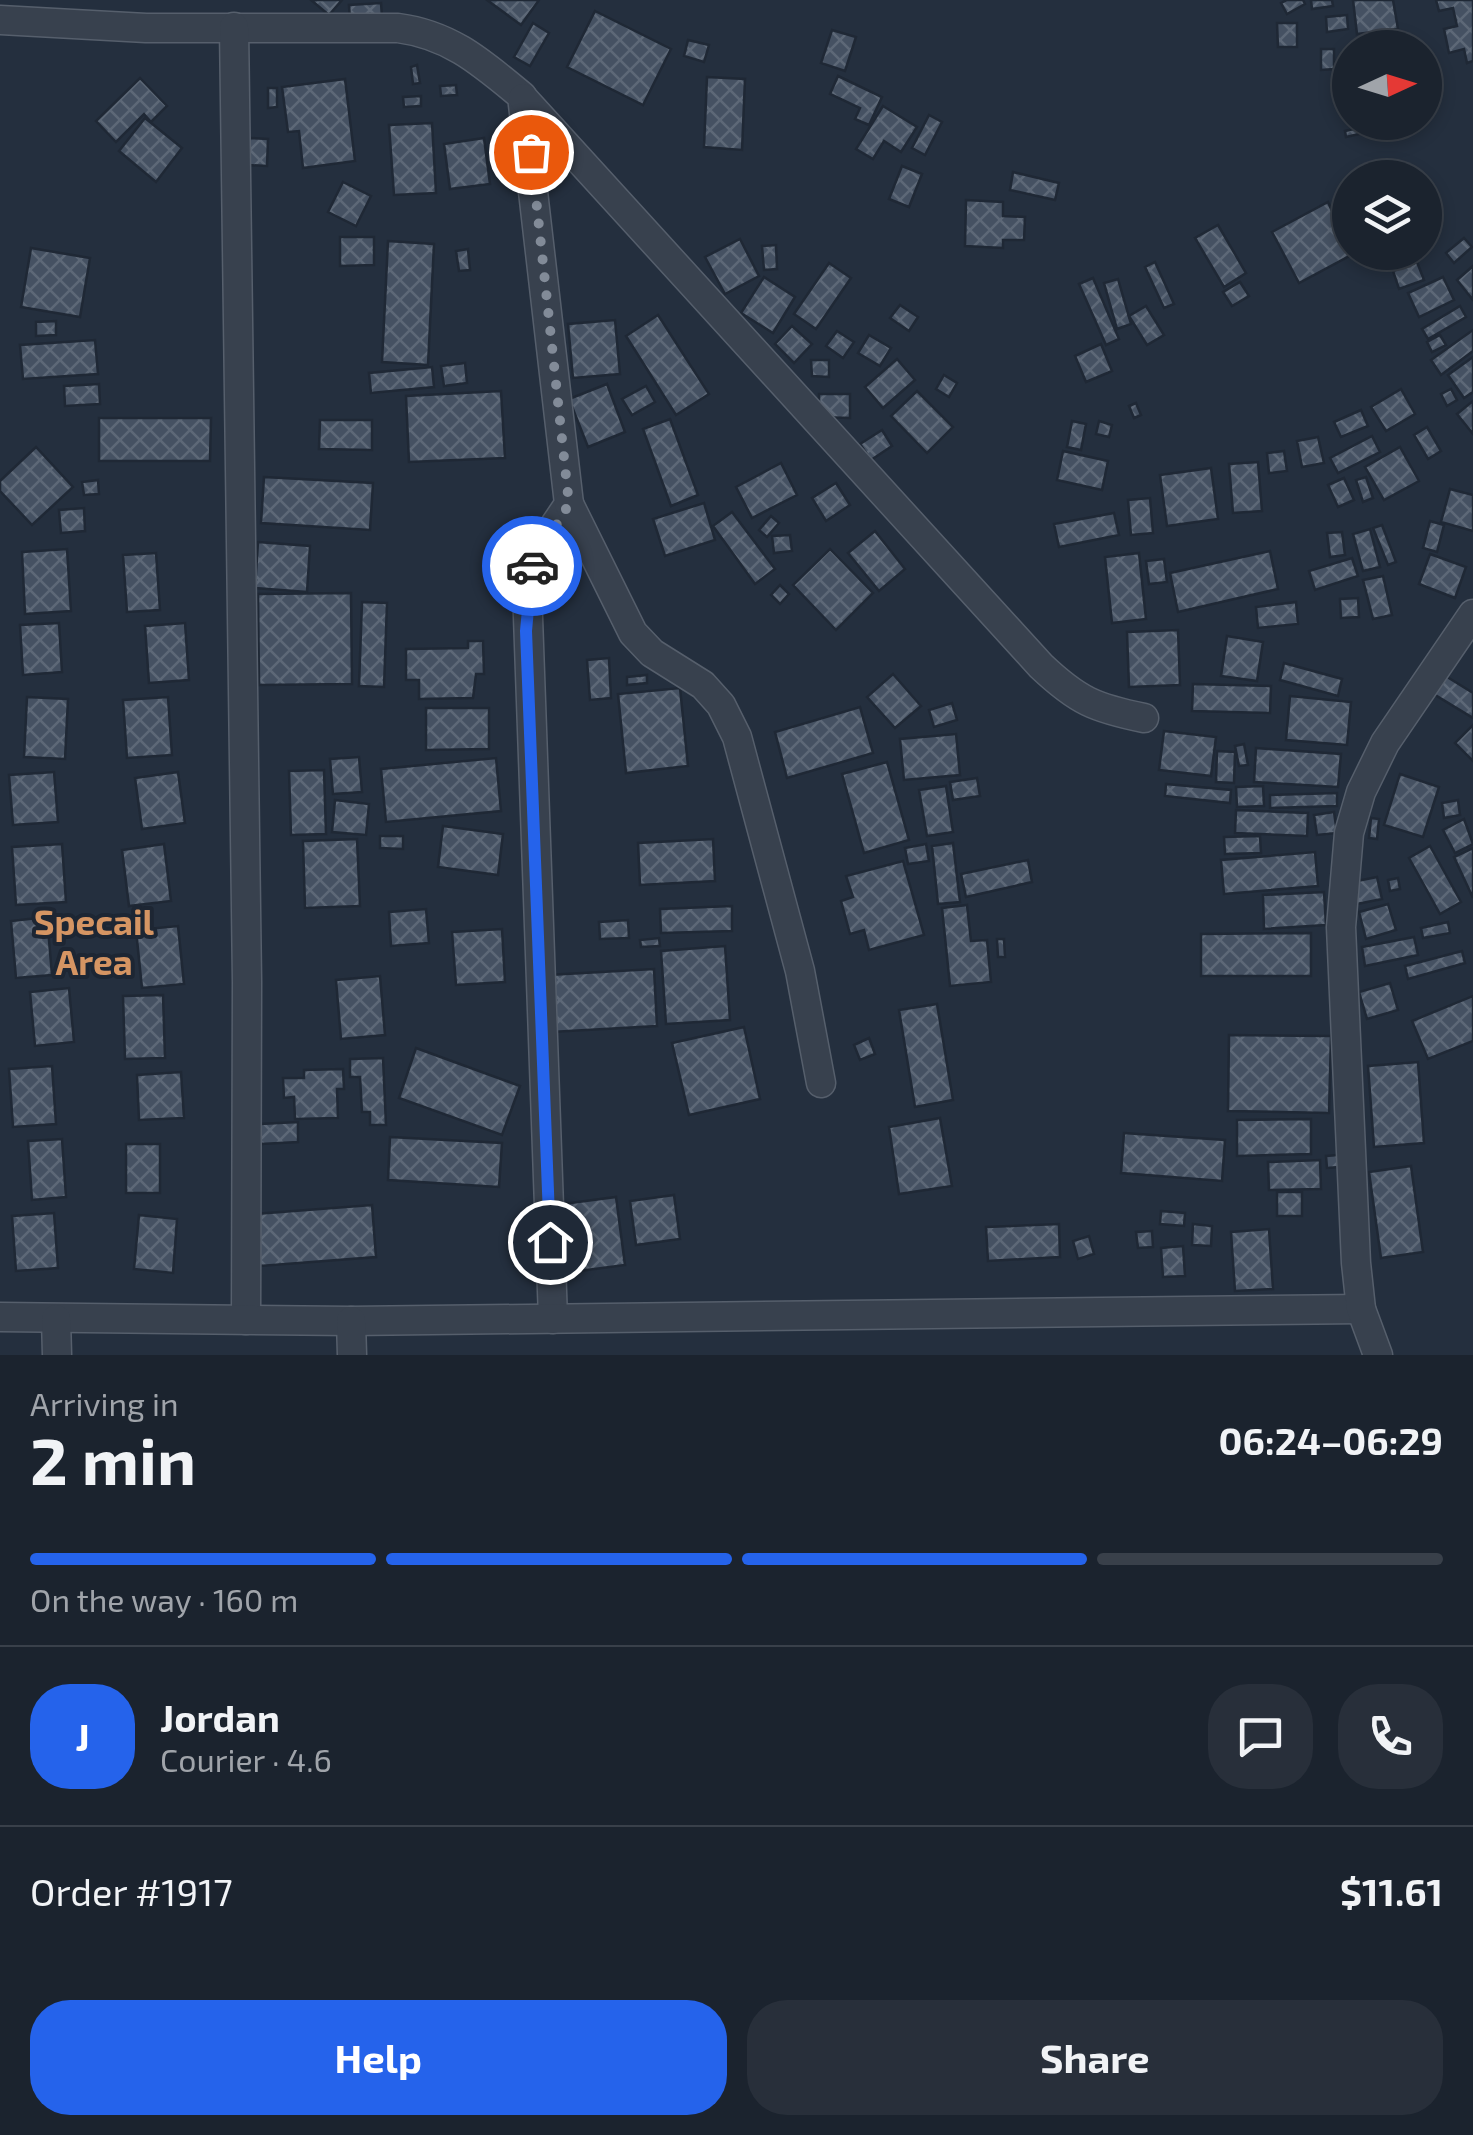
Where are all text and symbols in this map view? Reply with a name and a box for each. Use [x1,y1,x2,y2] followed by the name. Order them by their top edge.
[1332,30,1442,140] north arrow
[1332,30,1442,270] map controls
[489,110,574,195] pin
[504,125,559,180] icon: bag
[1332,160,1442,270] button: layers
[482,516,582,616] courier
[505,539,560,594] icon: car
[34,900,155,982] district label: Specail Area
[508,1200,593,1285] pin
[523,1215,578,1270] icon: home
[30,1384,179,1422] text: Arriving in
[1219,1417,1443,1463] text: 06:24–06:29
[30,1420,196,1498] text: 2 min
[30,1580,298,1618] text: On the way · 160 m
[1208,1684,1313,1789] button: chat
[1338,1684,1443,1789] button: phone
[160,1694,280,1740] text: Jordan
[75,1713,90,1759] text: J
[160,1740,332,1778] text: Courier · 4.6
[30,1868,233,1914] text: Order #1917
[1340,1868,1443,1914] text: $11.61
[30,2000,727,2115] button: Help
[747,2000,1443,2115] button: Share

